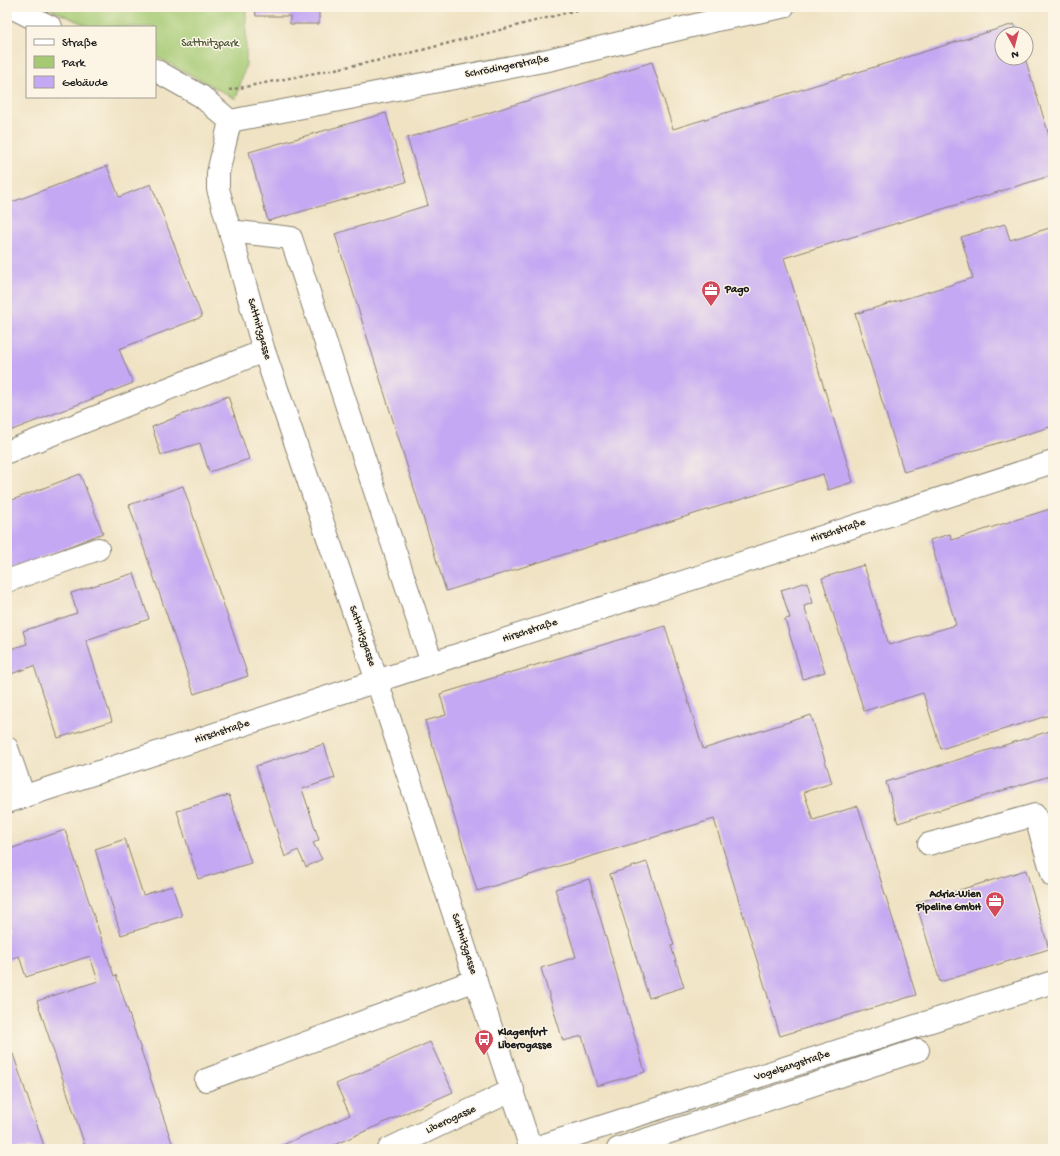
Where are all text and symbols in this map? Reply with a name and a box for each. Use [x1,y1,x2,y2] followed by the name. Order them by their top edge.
[26,26,156,98] legend
[994,26,1034,66] north arrow
[62,37,98,51] text: Straße
[181,38,240,50] park label: Sattnitzpark
[1011,48,1019,60] text: N
[464,53,550,81] street label: Schrödingerstraße
[61,57,87,71] text: Park
[62,77,108,91] text: Gebäude
[700,279,722,307] office icon: Pago
[724,284,749,297] place label: Pago
[245,297,274,361] street label: Sattnitzgasse
[809,516,867,546] street label: Hirschstraße
[346,604,378,668] street label: Sattnitzgasse
[501,616,559,646] street label: Hirschstraße
[193,717,251,747] street label: Hirschstraße
[915,889,982,914] place label: Adria-Wien Pipeline GmbH
[984,890,1006,918] office icon: Adria-Wien Pipeline GmbH
[449,912,480,976] street label: Sattnitzgasse
[497,1026,553,1053] place label: Klagenfurt Liberogasse
[473,1028,495,1056] bus stop icon: Klagenfurt Liberogasse
[752,1048,832,1084] street label: Vogelsangstraße
[424,1103,478,1137] street label: Liberogasse

